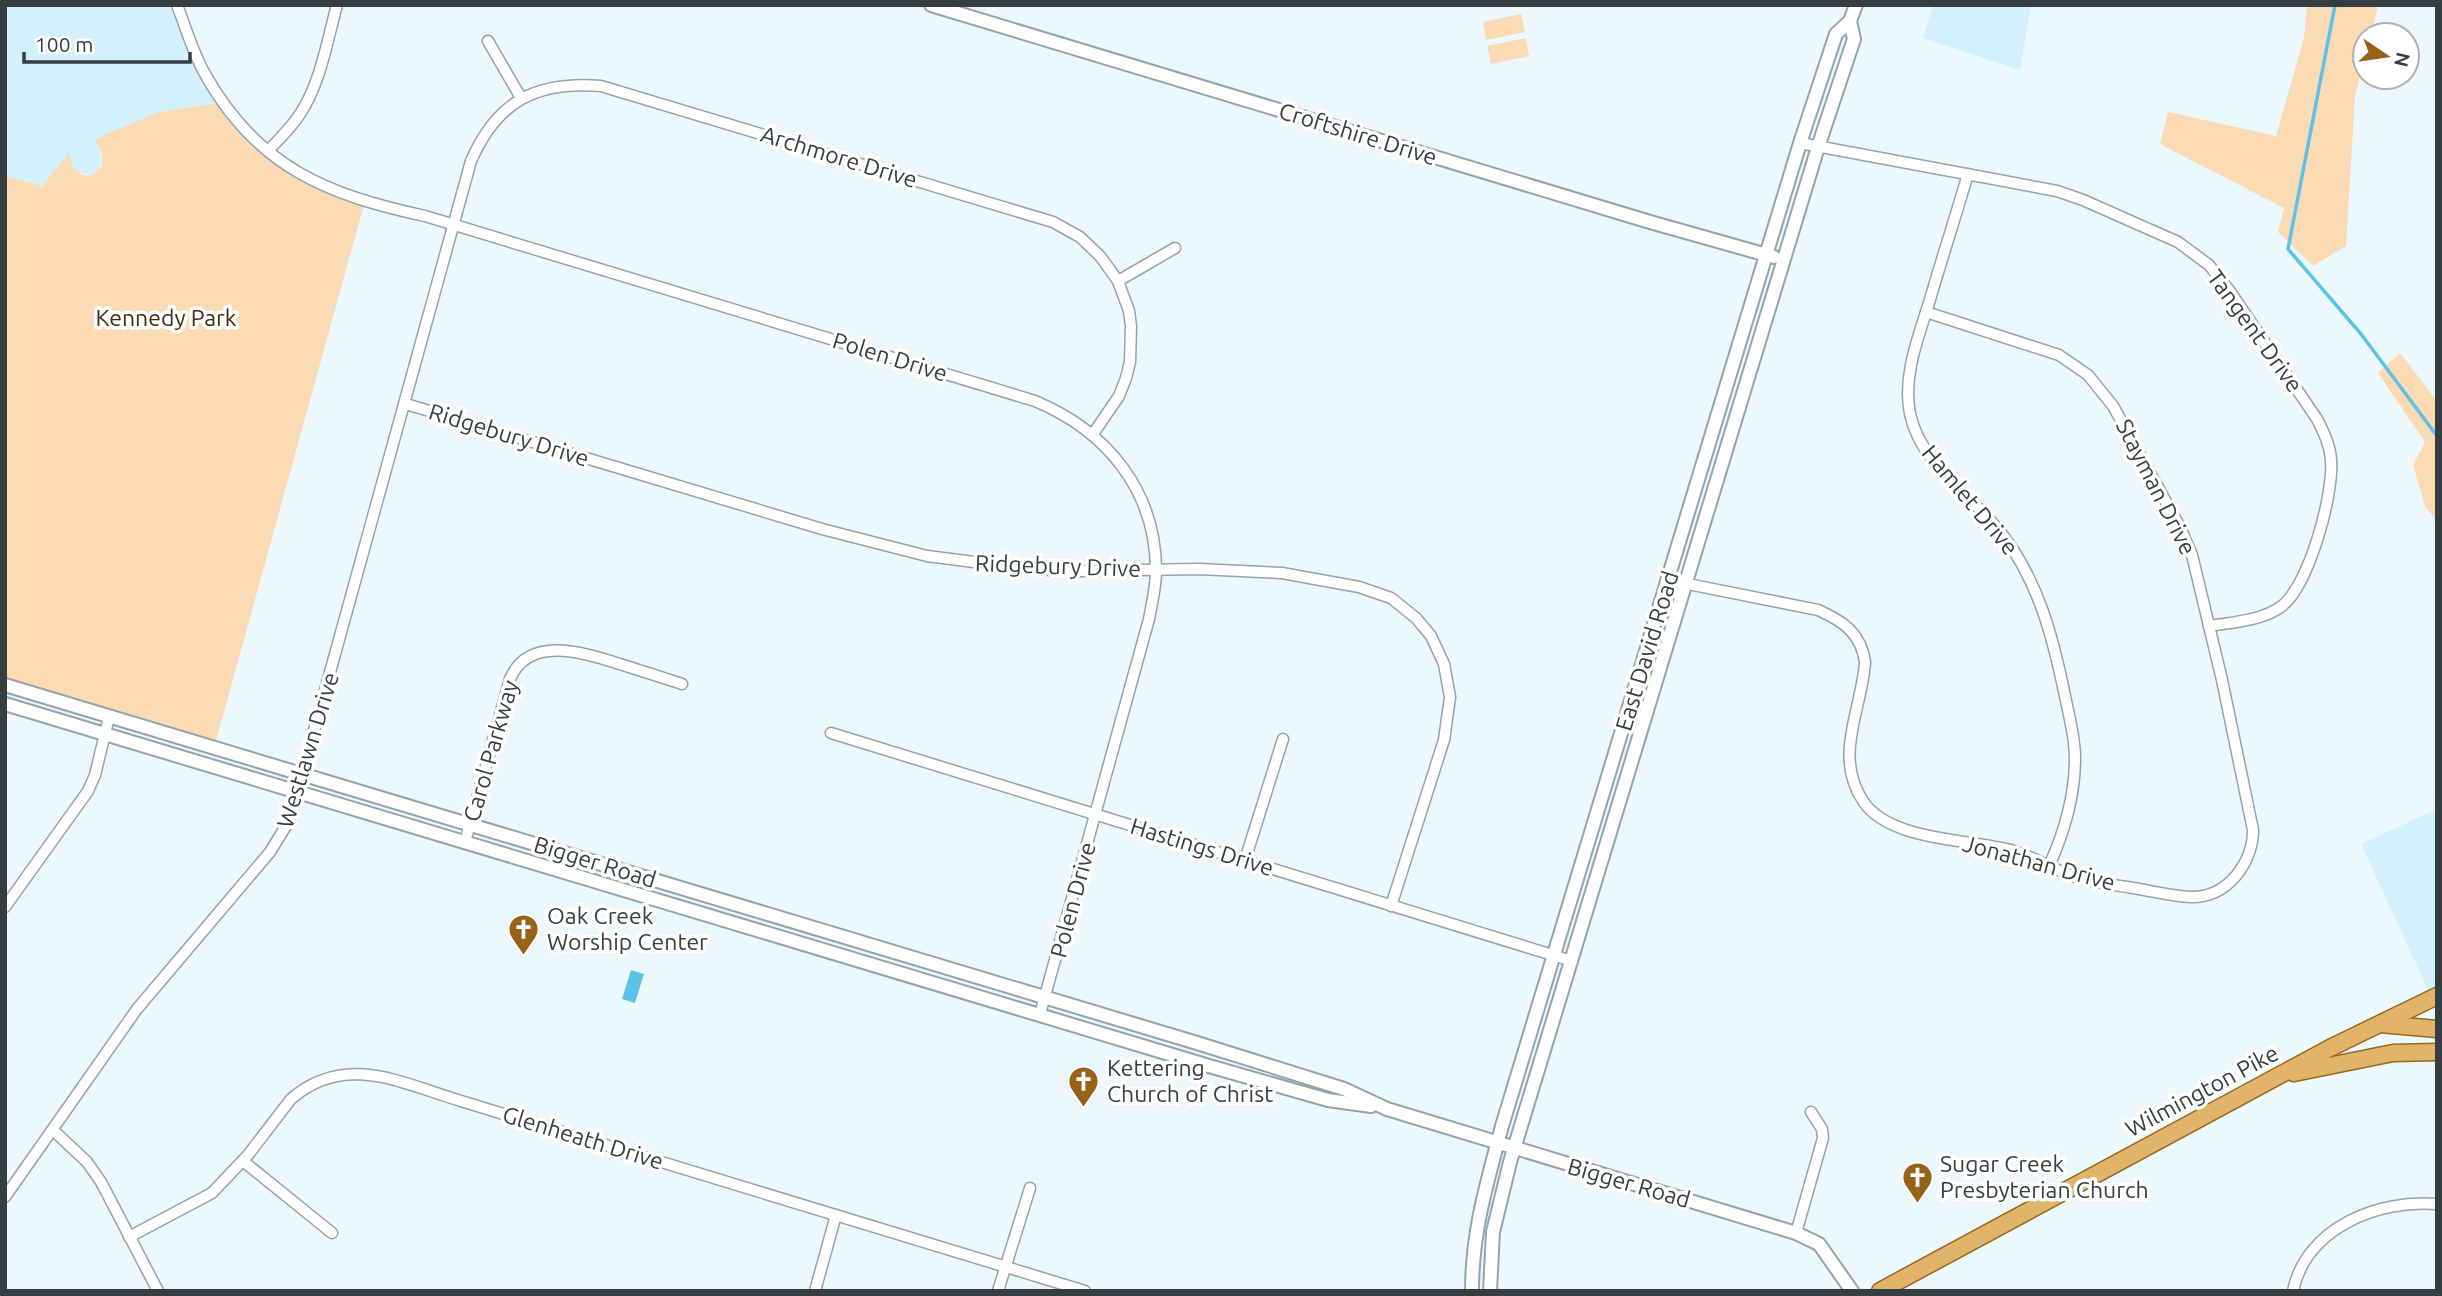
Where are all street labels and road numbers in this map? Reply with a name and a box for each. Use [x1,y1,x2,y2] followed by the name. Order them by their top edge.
[1276,98,1440,169] street label: Croftshire Drive
[758,121,920,192] street label: Archmore Drive
[2203,265,2308,397] street label: Tangent Drive
[830,327,950,386] street label: Polen Drive
[426,398,592,471] street label: Ridgebury Drive
[2112,415,2201,559] street label: Stayman Drive
[1917,440,2023,559] street label: Hamlet Drive
[975,550,1141,581] street label: Ridgebury Drive
[1610,568,1683,734] street label: East David Road
[272,669,343,831] street label: Westlawn Drive
[458,677,523,824] street label: Carol Parkway
[1128,813,1277,880] street label: Hastings Drive
[1960,830,2118,895] street label: Jonathan Drive
[531,831,659,892] street label: Bigger Road
[1045,839,1100,960] street label: Polen Drive
[2121,1040,2282,1141] street label: Wilmington Pike
[500,1101,666,1174] street label: Glenheath Drive
[1565,1153,1693,1212] street label: Bigger Road

